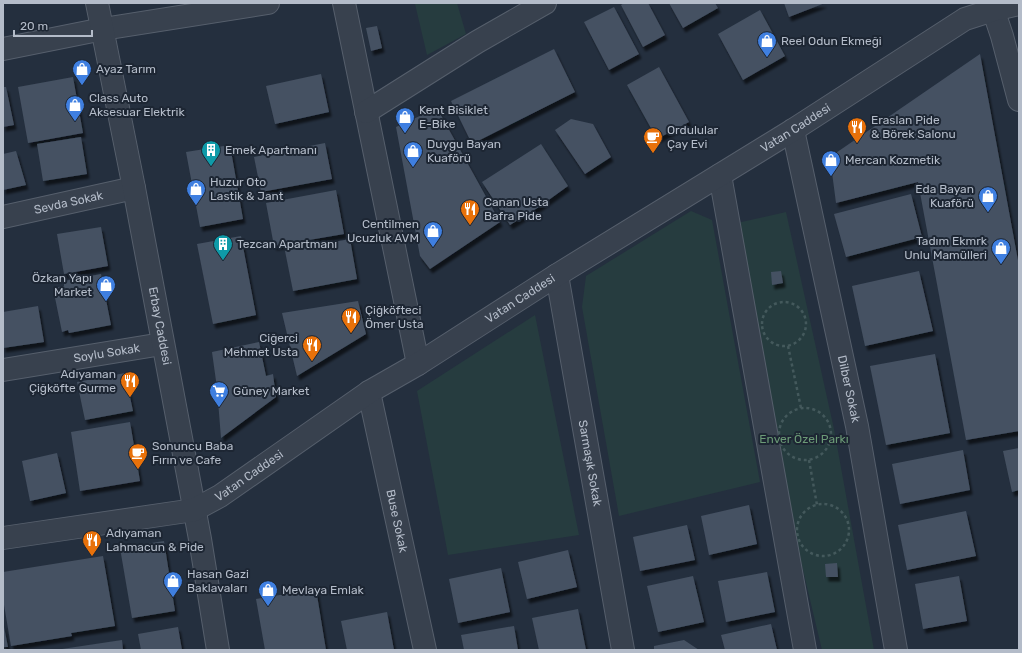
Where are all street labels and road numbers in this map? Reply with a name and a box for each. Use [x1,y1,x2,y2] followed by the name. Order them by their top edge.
[758,101,833,155] street label: Vatan Caddesi
[33,188,105,217] street label: Sevda Sokak
[483,271,558,326] street label: Vatan Caddesi
[146,286,174,366] street label: Erbay Caddesi
[72,341,142,365] street label: Soylu Sokak
[835,354,863,425] street label: Dilber Sokak
[576,419,605,508] street label: Sarmaşık Sokak
[213,447,286,504] street label: Vatan Caddesi
[383,488,411,555] street label: Buse Sokak

